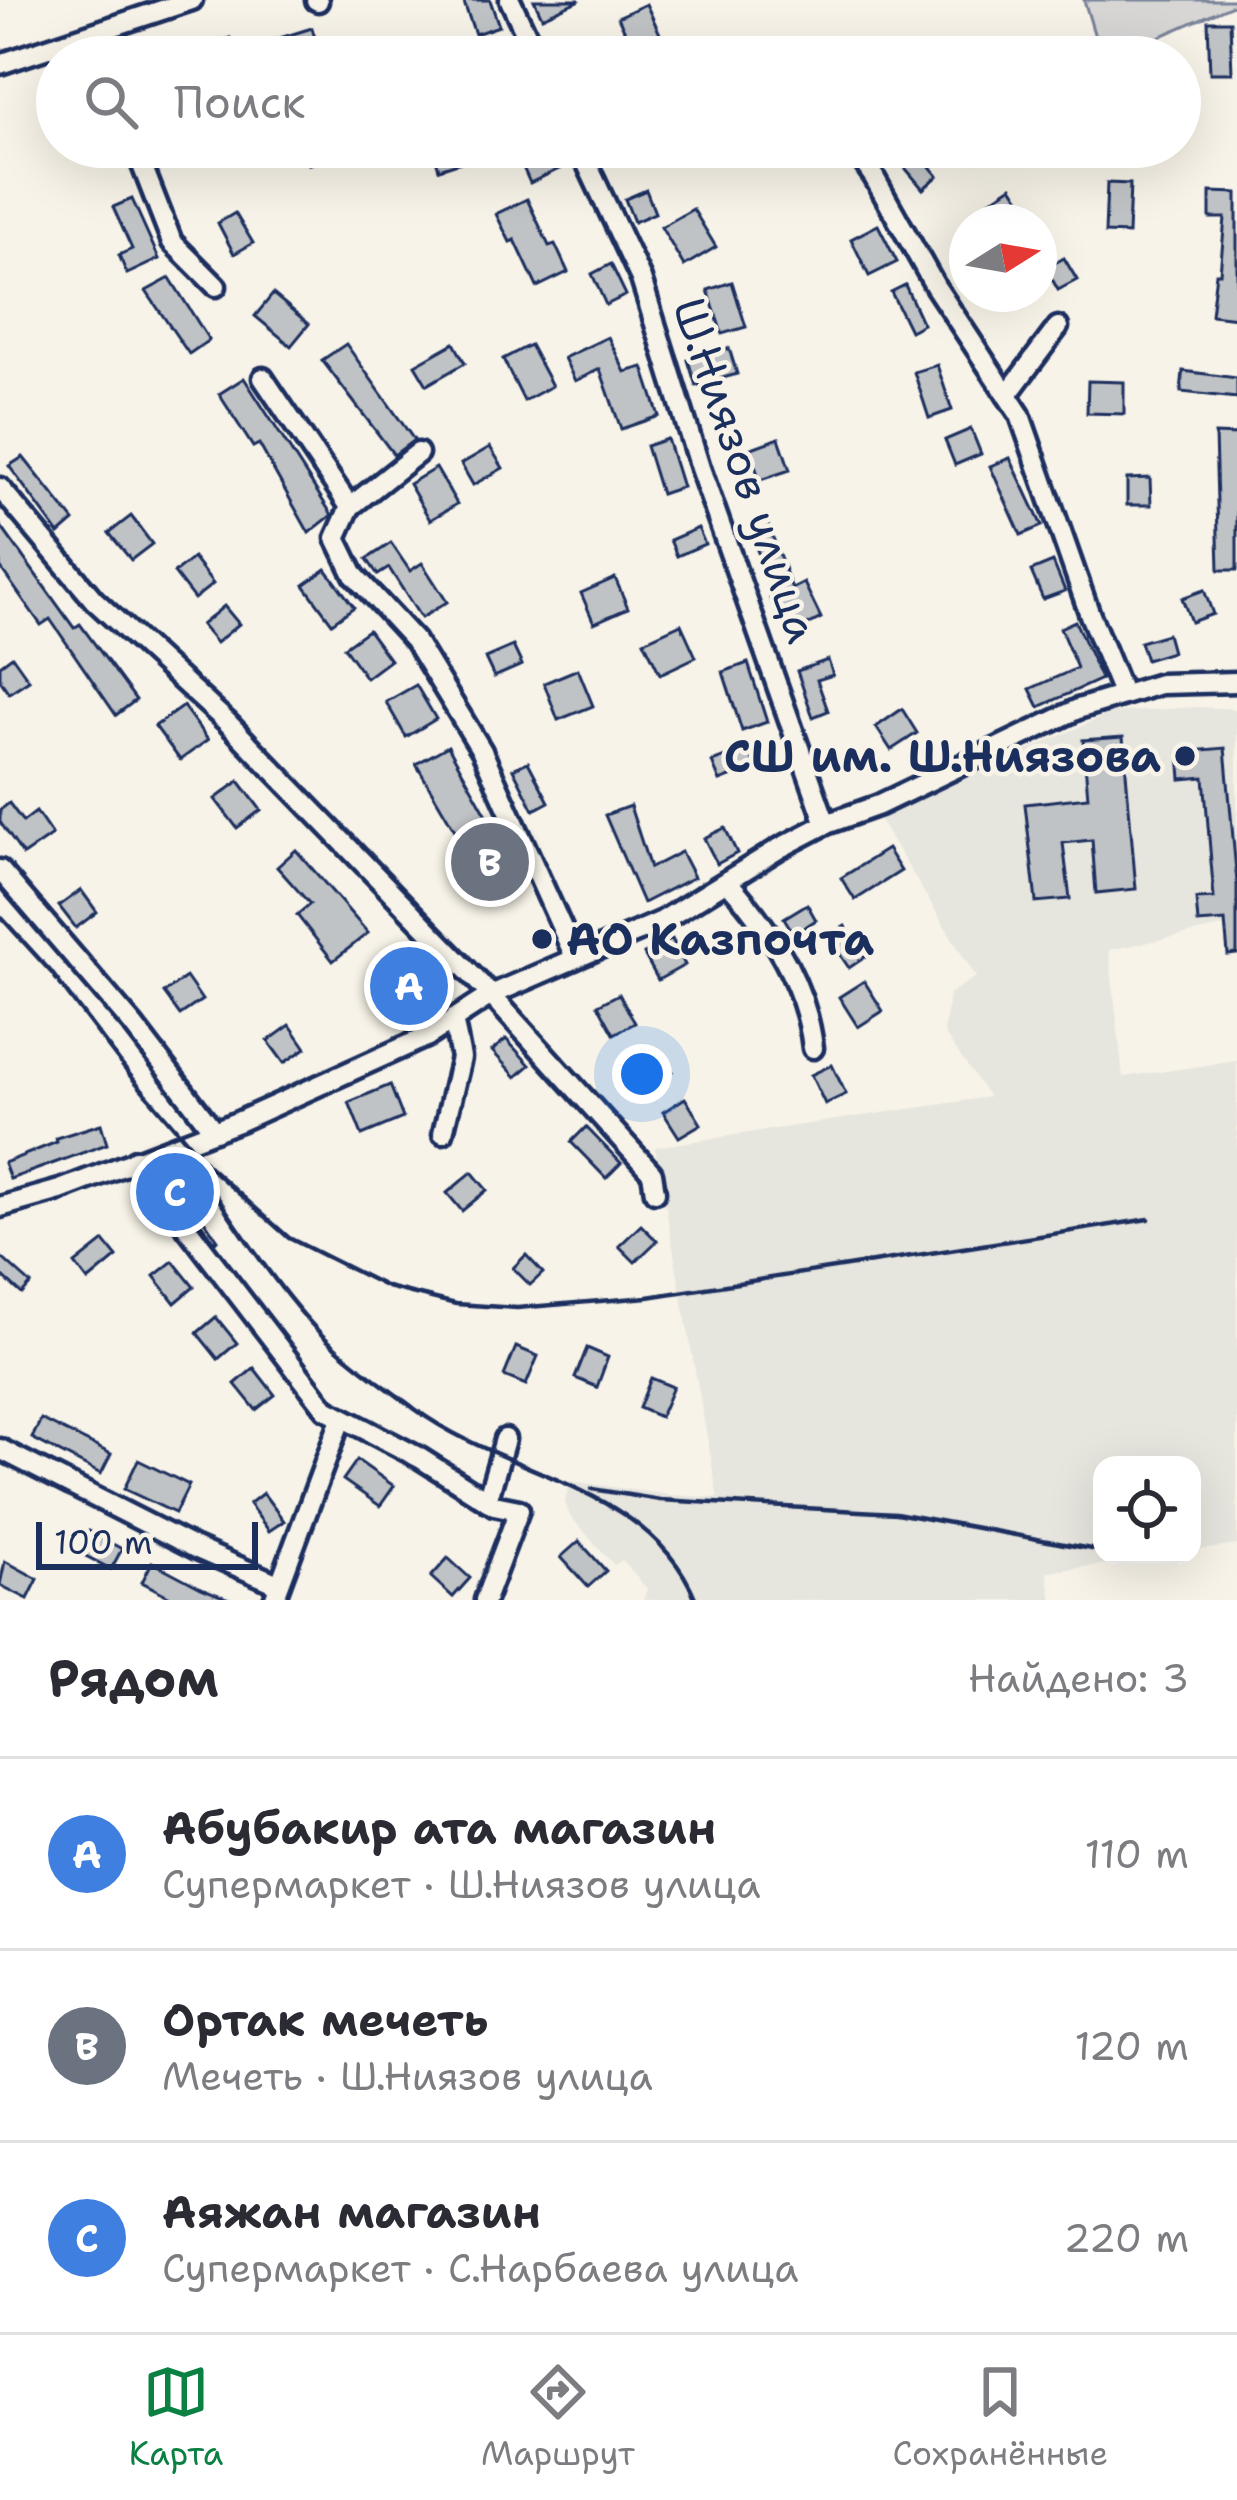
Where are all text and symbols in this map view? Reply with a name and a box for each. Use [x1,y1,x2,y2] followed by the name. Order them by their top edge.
[36,36,1201,168] search box
[78,69,144,135] icon: search
[174,72,305,132] text: Поиск
[949,204,1057,312] north arrow
[659,290,833,650] street label: Ш.Ниязов улица
[724,726,1161,786] place label: СШ им. Ш.Ниязова
[1172,743,1198,769] marker: СШ им. Ш.Ниязова
[451,817,529,907] pin: B
[566,909,874,969] place label: АО Казпочта
[529,926,555,952] marker: АО Казпочта
[370,941,448,1031] pin: A
[612,1044,672,1104] your location
[136,1147,214,1237] pin: C
[1093,1456,1201,1564] map controls
[1093,1456,1201,1564] button: locate
[36,1516,258,1569] scale bar
[54,1520,153,1565] text: 100 m
[48,1644,219,1712] text: Рядом
[968,1652,1189,1704] text: Найдено: 3
[162,1798,716,1858] text: Абубакир ата магазин
[72,1828,102,1880] text: A
[1085,1828,1189,1880] text: 110 m
[162,1858,761,1910] text: Супермаркет · Ш.Ниязов улица
[162,1990,488,2050] text: Ортак мечеть
[75,2020,99,2072] text: B
[1074,2020,1189,2072] text: 120 m
[162,2050,653,2102] text: Мечеть · Ш.Ниязов улица
[162,2182,541,2242] text: Аяжан магазин
[75,2212,99,2264] text: C
[1063,2212,1189,2264] text: 220 m
[162,2242,799,2294] text: Супермаркет · С.Нарбаева улица
[129,2359,223,2476] tab: Карта
[481,2359,635,2476] tab: Маршрут
[893,2359,1108,2476] tab: Сохранённые

